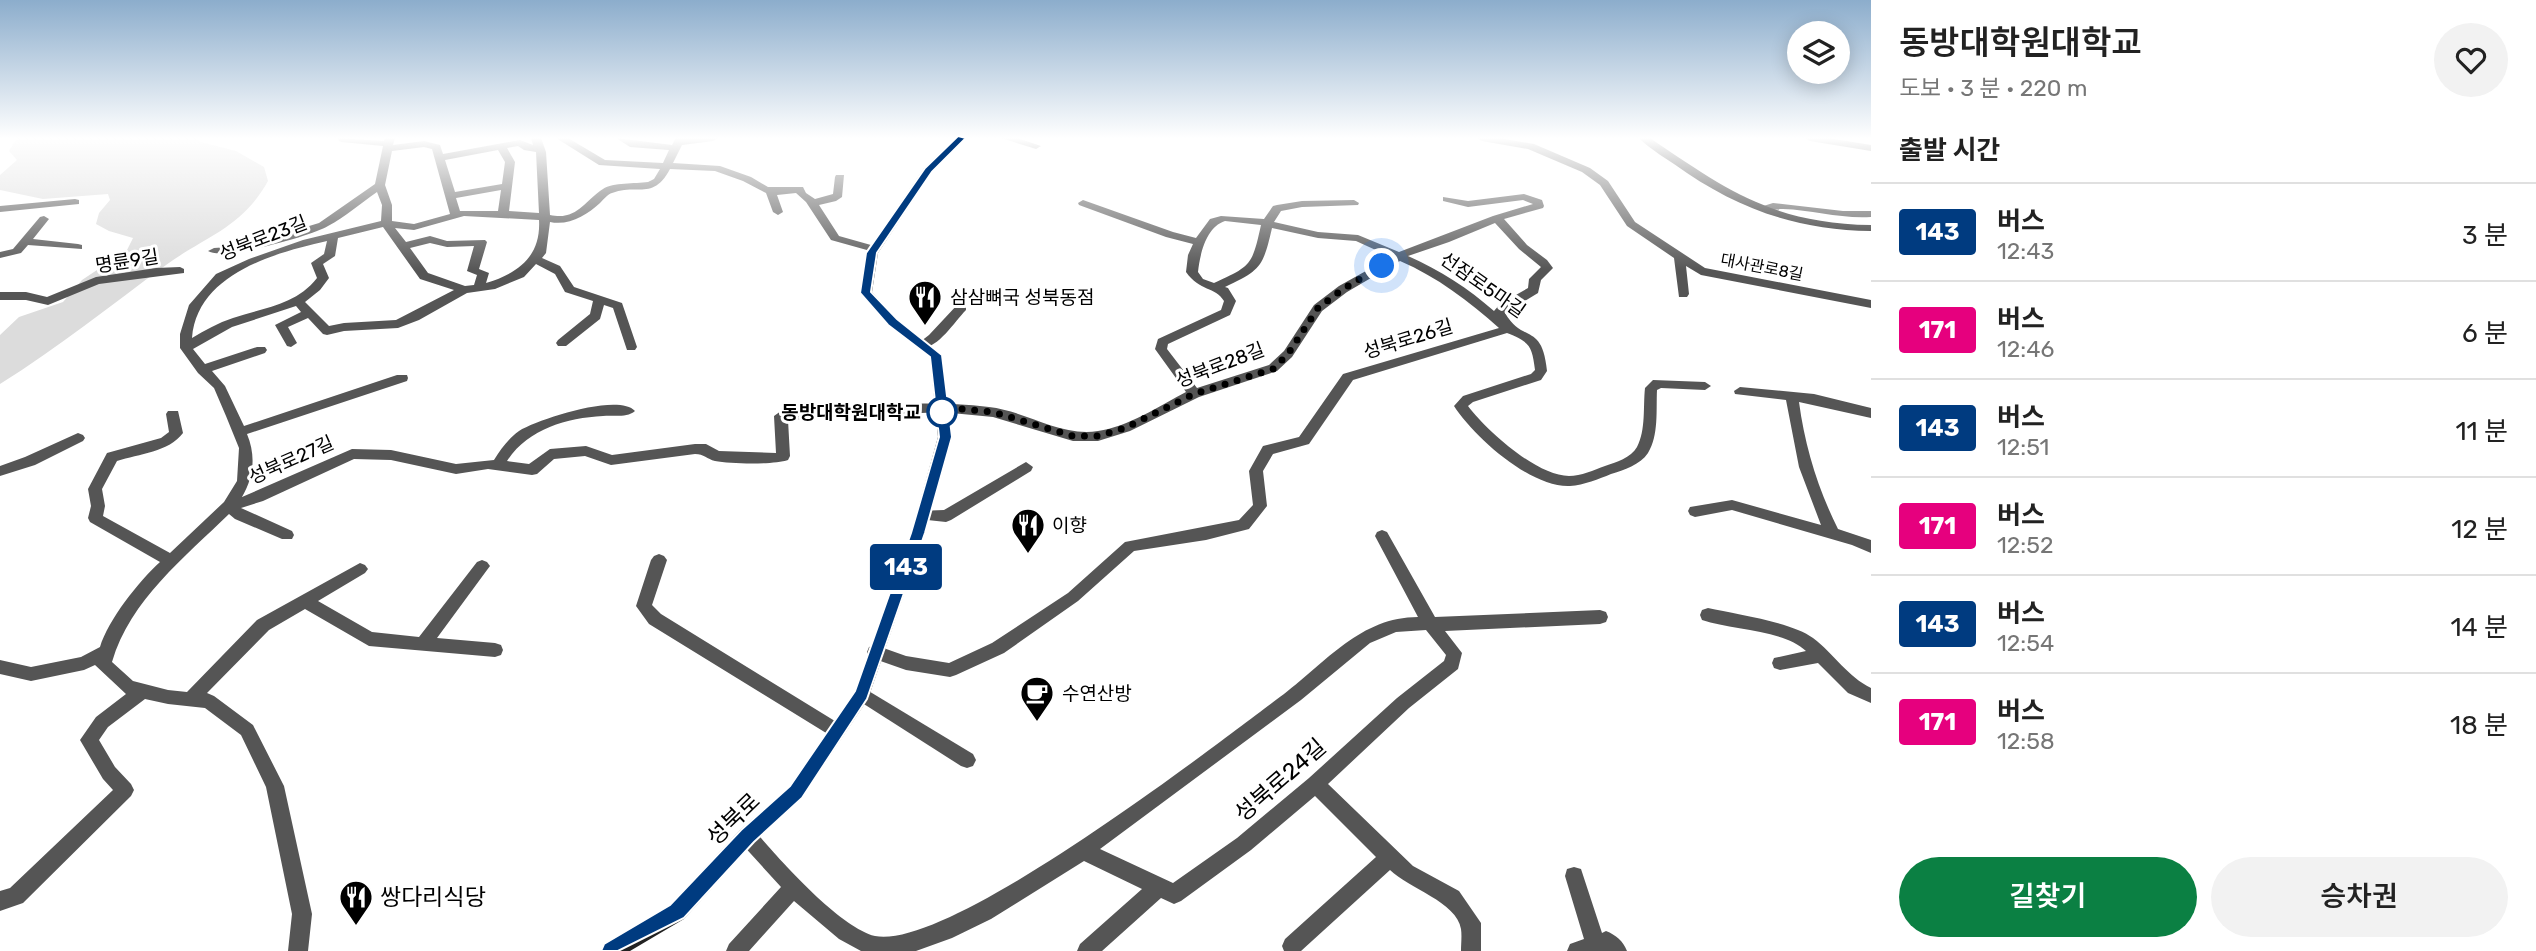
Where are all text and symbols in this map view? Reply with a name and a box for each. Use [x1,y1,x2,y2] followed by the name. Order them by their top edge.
[1787,21,1850,84] map controls
[1787,21,1850,84] button: layers
[1899,23,2142,62] text: 동방대학원대학교
[2434,23,2508,97] button: heart
[1899,74,2087,102] text: 도보 · 3 분 · 220 m
[1899,135,2000,166] text: 출발 시간
[1997,206,2045,237] text: 버스
[216,211,310,265] street label: 성북로23길
[1915,218,1960,246] text: 143
[2462,220,2508,251] text: 3 분
[1997,237,2054,265] text: 12:43
[94,245,160,277] street label: 명륜9길
[1436,247,1530,323] street label: 선잠로5마길
[1364,248,1399,283] your location
[1719,250,1805,284] street label: 대사관로8길
[906,278,944,327] restaurant icon: 삼삼뼈국 성북동점
[950,286,1095,309] place label: 삼삼뼈국 성북동점
[1997,304,2045,335] text: 버스
[1360,314,1456,364] street label: 성북로26길
[1919,316,1956,344] text: 171
[2462,318,2508,349] text: 6 분
[1997,335,2054,363] text: 12:46
[1172,338,1268,392] street label: 성북로28길
[927,397,957,427] marker: 동방대학원대학교
[781,401,921,424] place label: 동방대학원대학교
[1997,402,2045,433] text: 버스
[1915,414,1960,442] text: 143
[2455,416,2508,447] text: 11 분
[245,431,337,489] street label: 성북로27길
[1997,433,2049,461] text: 12:51
[1997,500,2045,531] text: 버스
[1009,506,1047,555] restaurant icon: 이향
[1919,512,1956,540] text: 171
[1052,514,1087,537] place label: 이향
[2451,514,2508,545] text: 12 분
[1997,531,2053,559] text: 12:52
[866,544,946,590] line badge: 143
[884,553,928,581] text: 143
[1997,598,2045,629] text: 버스
[1915,610,1960,638] text: 143
[2450,612,2508,643] text: 14 분
[1997,629,2054,657] text: 12:54
[1018,674,1056,723] cafe icon: 수연산방
[1062,682,1132,705] place label: 수연산방
[1997,696,2045,727] text: 버스
[1919,708,1956,736] text: 171
[2450,710,2508,741] text: 18 분
[1997,727,2055,755] text: 12:58
[1228,733,1332,827] street label: 성북로24길
[700,787,766,851] street label: 성북로
[1899,857,2197,937] button: 길찾기
[2211,857,2508,937] button: 승차권
[337,878,375,927] restaurant icon: 쌍다리식당
[380,883,486,911] place label: 쌍다리식당

